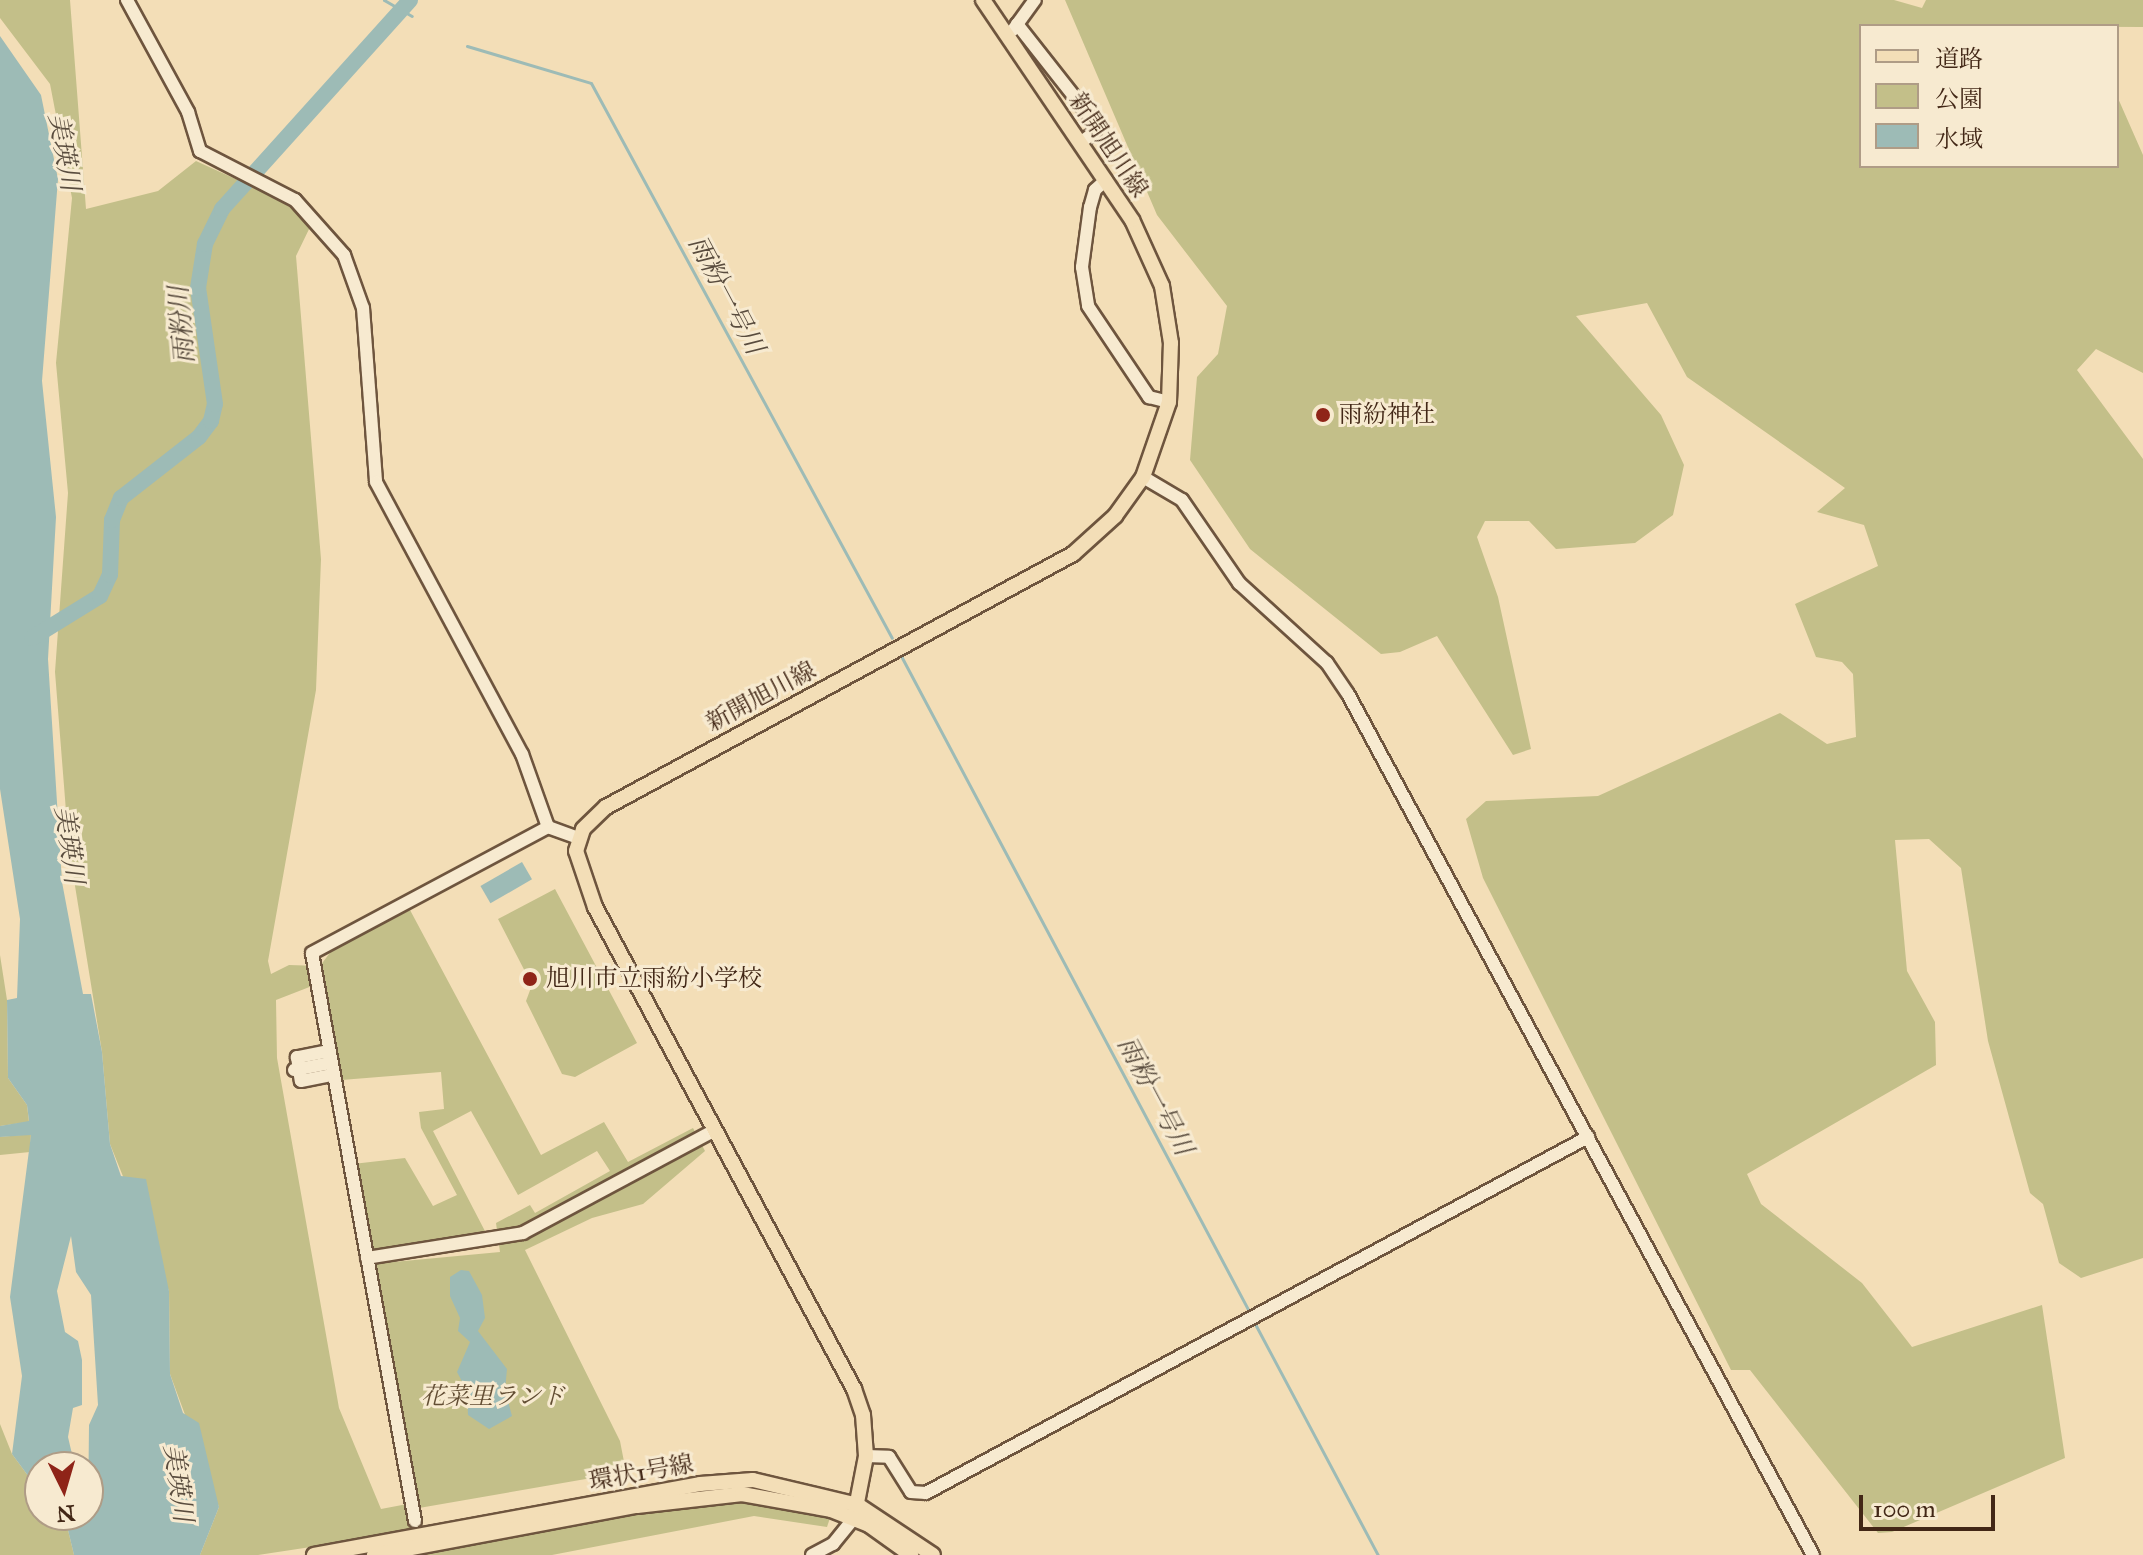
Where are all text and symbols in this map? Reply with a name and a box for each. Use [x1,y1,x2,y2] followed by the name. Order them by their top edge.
[1859,24,2119,168] legend
[1935,44,1983,74] text: 道路
[1935,84,1983,114] text: 公園
[1063,87,1153,203] street label: 新開旭川線
[42,111,86,193] water label: 美瑛川
[1935,124,1983,154] text: 水域
[682,230,770,360] water label: 雨粉一号川
[163,285,201,365] water label: 雨粉川
[1339,401,1435,429] place label: 雨紛神社
[1314,406,1332,424] marker: 雨紛神社
[701,656,821,738] street label: 新開旭川線
[48,804,90,886] water label: 美瑛川
[546,965,762,993] place label: 旭川市立雨紛小学校
[521,970,539,988] marker: 旭川市立雨紛小学校
[1111,1031,1199,1161] water label: 雨粉一号川
[421,1383,565,1411] park label: 花菜里ランド
[157,1442,199,1524] water label: 美瑛川
[587,1450,695,1496] street label: 環状1号線
[24,1451,104,1531] north arrow
[1863,1479,1999,1529] scale bar
[1873,1494,1936,1524] text: 100 m
[55,1499,76,1528] text: N

